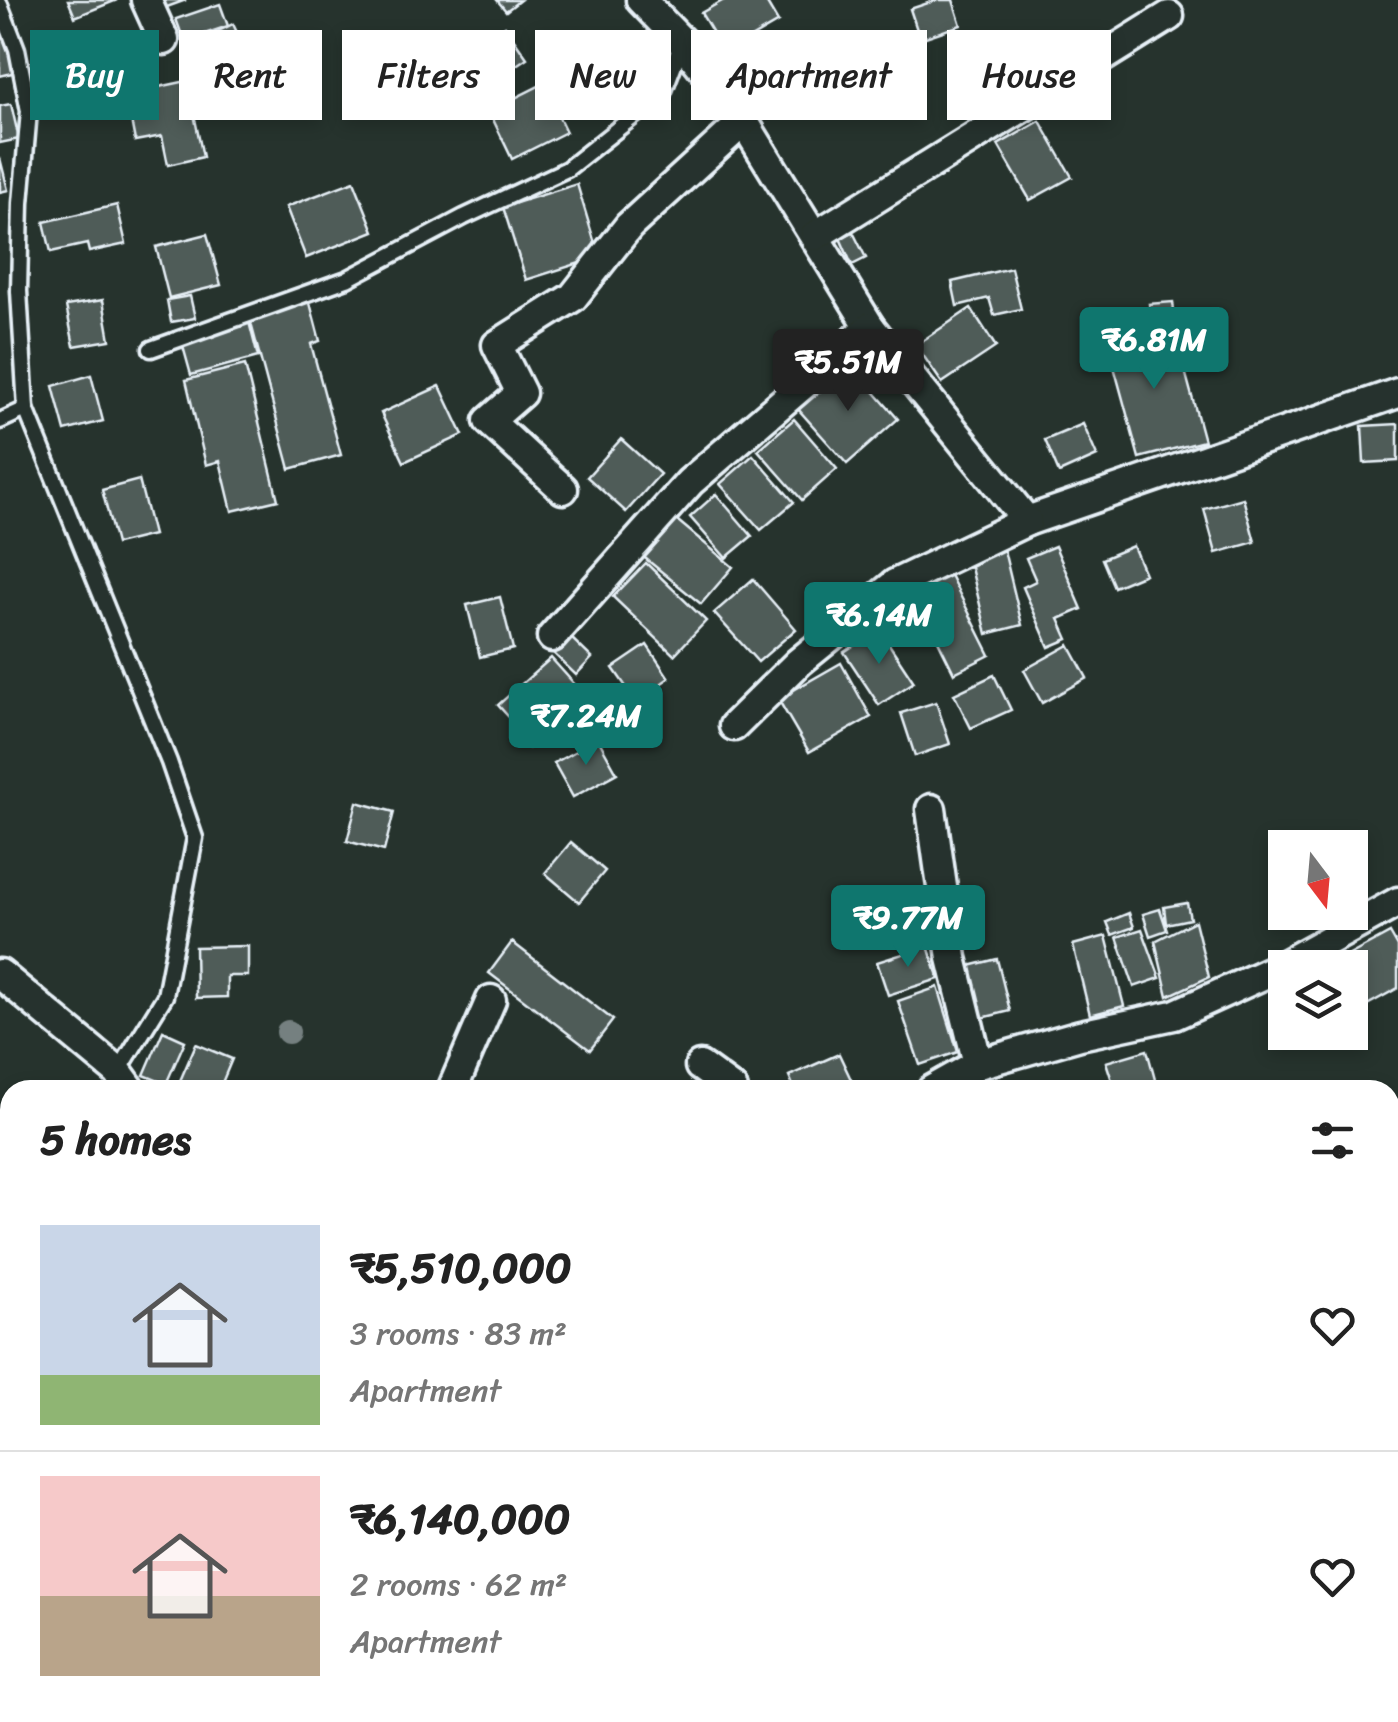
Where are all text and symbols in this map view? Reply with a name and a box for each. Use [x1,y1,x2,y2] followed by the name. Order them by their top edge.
[30,30,159,120] chip: Buy
[179,30,322,120] chip: Rent
[342,30,515,120] chip: Filters
[535,30,671,120] chip: New
[691,30,927,120] chip: Apartment
[947,30,1111,120] chip: House
[1073,307,1235,392] pin: ₹6.81M
[1102,311,1206,368] text: ₹6.81M
[767,329,929,414] pin: ₹5.51M
[795,333,901,390] text: ₹5.51M
[798,582,960,667] pin: ₹6.14M
[826,586,932,643] text: ₹6.14M
[505,683,667,768] pin: ₹7.24M
[531,687,641,744] text: ₹7.24M
[1268,830,1368,930] north arrow
[1268,830,1368,1050] map controls
[827,885,989,970] pin: ₹9.77M
[853,889,963,946] text: ₹9.77M
[1268,950,1368,1050] button: layers
[40,1103,191,1177] text: 5 homes
[1305,1113,1360,1168] icon: filters
[350,1231,572,1305] text: ₹5,510,000
[120,1265,240,1385] icon: home
[1305,1298,1360,1353] icon: heart
[350,1305,567,1362] text: 3 rooms · 83 m²
[350,1362,501,1419] text: Apartment
[350,1482,570,1556] text: ₹6,140,000
[120,1516,240,1636] icon: home
[1305,1549,1360,1604] icon: heart
[350,1556,567,1613] text: 2 rooms · 62 m²
[350,1613,501,1670] text: Apartment

